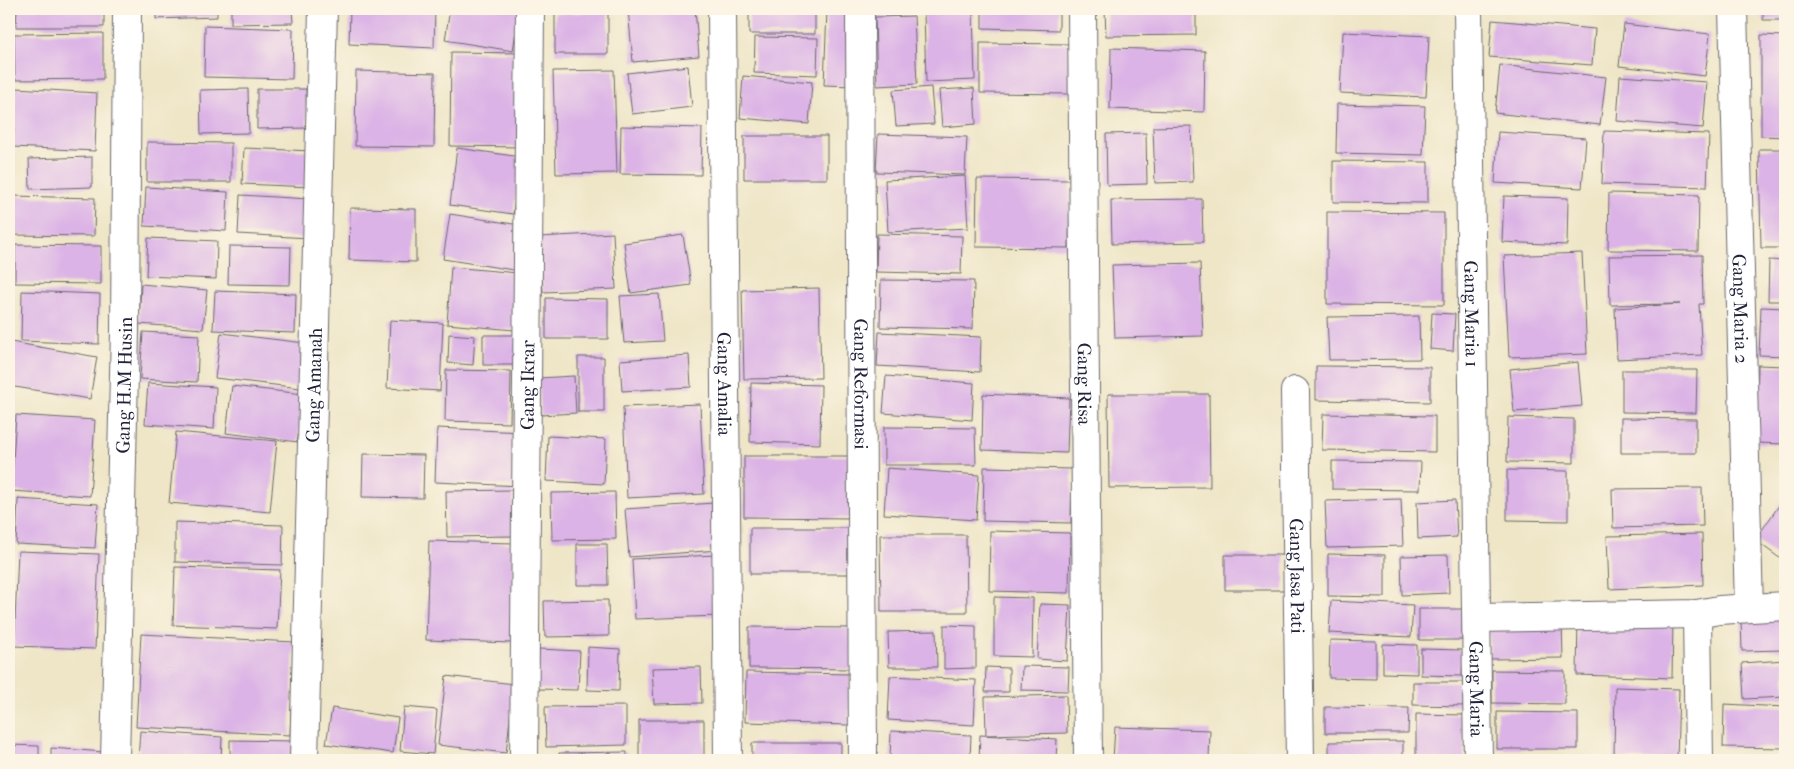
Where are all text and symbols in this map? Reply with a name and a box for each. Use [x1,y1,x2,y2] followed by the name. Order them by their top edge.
[1728,254,1752,364] street label: Gang Maria 2
[1459,260,1483,368] street label: Gang Maria 1
[112,317,137,454] street label: Gang H.M Husin
[849,318,872,450] street label: Gang Reformasi
[302,327,327,443] street label: Gang Amanah
[713,332,735,436] street label: Gang Amalia
[517,339,539,430] street label: Gang Ikrar
[1073,343,1095,426] street label: Gang Risa
[1285,518,1308,634] street label: Gang Jasa Pati
[1464,641,1488,737] street label: Gang Maria

